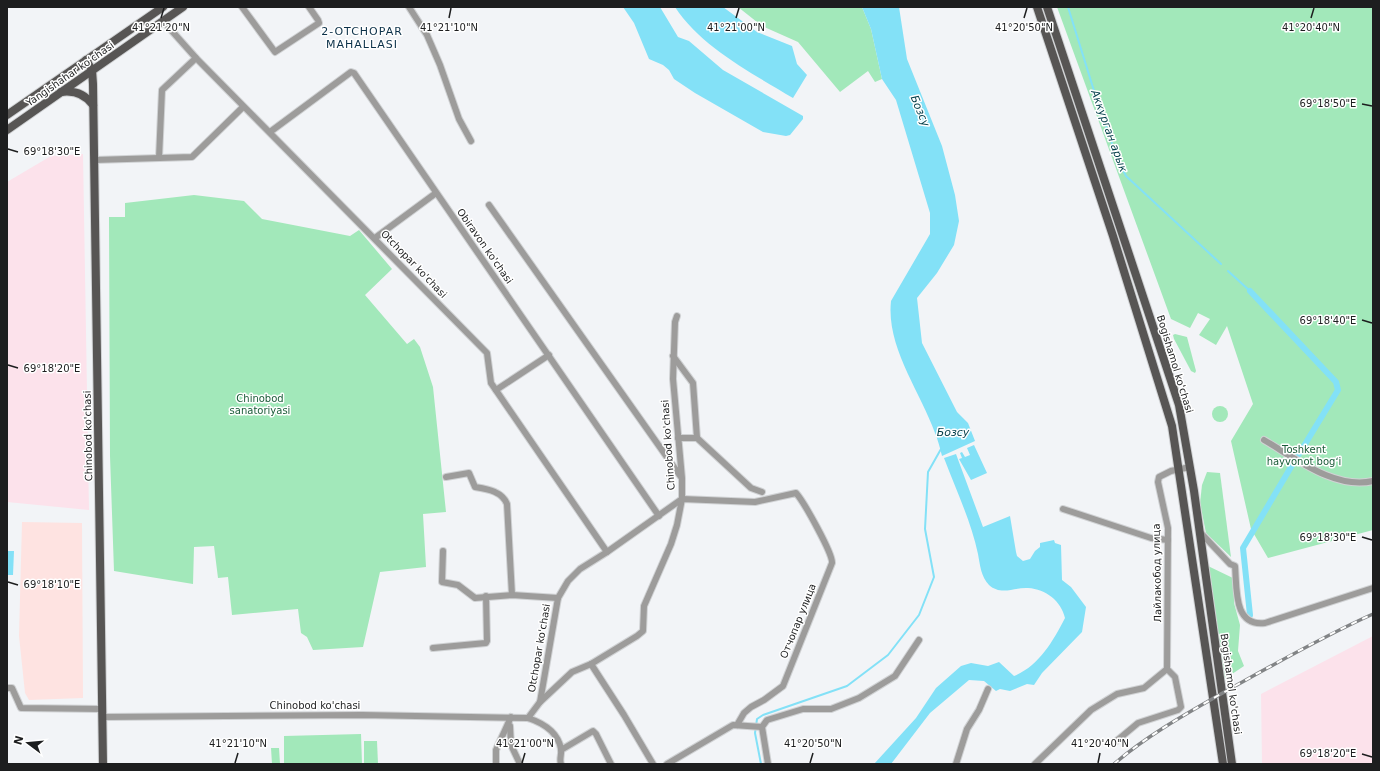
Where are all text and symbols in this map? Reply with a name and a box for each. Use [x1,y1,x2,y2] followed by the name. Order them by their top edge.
[132,22,190,33] text: 41°21'20"N
[420,22,478,33] text: 41°21'10"N
[707,22,765,33] text: 41°21'00"N
[995,22,1053,33] text: 41°20'50"N
[1282,22,1340,33] text: 41°20'40"N
[321,25,403,51] district label: 2-OTCHOPAR MAHALLASI
[23,40,116,109] street label: Yangishahar ko‘chasi
[1088,87,1130,174] water label: Аккурган арык
[908,93,933,129] water label: Бозсу
[1300,98,1356,109] text: 69°18'50"E
[24,146,80,157] text: 69°18'30"E
[455,206,515,286] street label: Obiravon ko'chasi
[379,228,449,300] street label: Otchopar ko'chasi
[1155,314,1195,414] street label: Bogishamol ko'chasi
[1300,315,1356,326] text: 69°18'40"E
[24,363,80,374] text: 69°18'20"E
[82,391,94,481] street label: Chinobod ko'chasi
[230,393,290,416] park label: Chinobod sanatoriyasi
[659,399,677,491] street label: Chinobod ko'chasi
[937,426,970,439] water label: Бозсу
[1267,444,1341,467] park label: Toshkent hayvonot bogʻi
[1151,523,1163,623] street label: Лайлакобод улица
[1300,532,1356,543] text: 69°18'30"E
[24,579,80,590] text: 69°18'10"E
[778,582,818,660] street label: Отчопар улица
[526,603,552,693] street label: Otchopar ko'chasi
[1218,633,1244,735] street label: Bogishamol ko'chasi
[270,700,360,711] street label: Chinobod ko'chasi
[8,723,48,763] north arrow
[11,734,26,747] text: N
[209,738,267,749] text: 41°21'10"N
[496,738,554,749] text: 41°21'00"N
[784,738,842,749] text: 41°20'50"N
[1071,738,1129,749] text: 41°20'40"N
[1300,748,1356,759] text: 69°18'20"E

